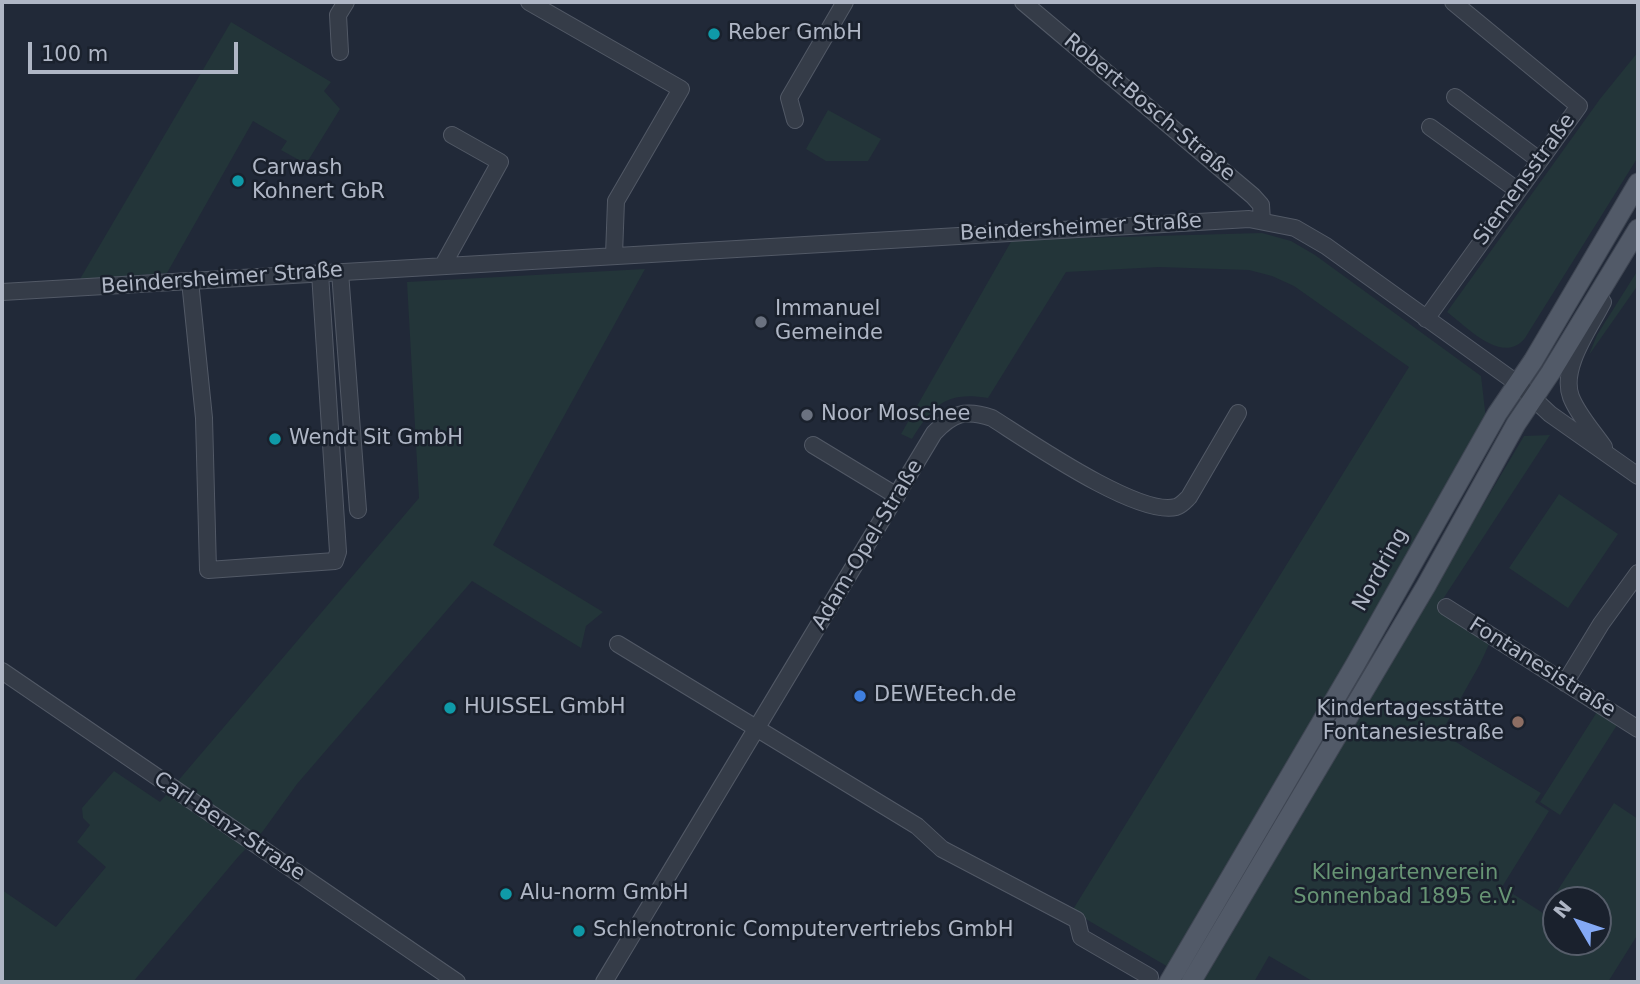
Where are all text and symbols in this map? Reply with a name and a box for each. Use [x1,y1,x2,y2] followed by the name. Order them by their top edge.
[728,21,862,47] place label: Reber GmbH
[706,26,722,42] marker: Reber GmbH
[32,28,242,72] scale bar
[1058,29,1240,187] street label: Robert-Bosch-Straße
[41,42,108,66] text: 100 m
[1469,109,1581,251] street label: Siemensstraße
[252,156,385,206] place label: Carwash Kohnert GbR
[230,173,246,189] marker: Carwash Kohnert GbR
[959,209,1203,247] street label: Beindersheimer Straße
[100,258,344,300] street label: Beindersheimer Straße
[775,297,883,347] place label: Immanuel Gemeinde
[753,314,769,330] marker: Immanuel Gemeinde
[821,402,970,428] place label: Noor Moschee
[799,407,815,423] marker: Noor Moschee
[289,426,463,452] place label: Wendt Sit GmbH
[267,431,283,447] marker: Wendt Sit GmbH
[807,455,929,635] street label: Adam-Opel-Straße
[1348,524,1414,616] street label: Nordring
[1464,613,1620,723] street label: Fontanesistraße
[874,683,1016,709] place label: DEWEtech.de
[852,688,868,704] marker: DEWEtech.de
[464,695,626,721] place label: HUISSEL GmbH
[1316,697,1504,747] place label: Kindertagesstätte Fontanesiestraße
[442,700,458,716] marker: HUISSEL GmbH
[1510,714,1526,730] marker: Kindertagesstätte Fontanesiestraße
[148,767,310,887] street label: Carl-Benz-Straße
[1293,861,1517,911] park label: Kleingartenverein Sonnenbad 1895 e.V.
[520,881,688,907] place label: Alu-norm GmbH
[498,886,514,902] marker: Alu-norm GmbH
[1542,886,1612,956] north arrow
[1549,896,1576,922] text: N
[593,918,1014,944] place label: Schlenotronic Computervertriebs GmbH
[571,923,587,939] marker: Schlenotronic Computervertriebs GmbH

